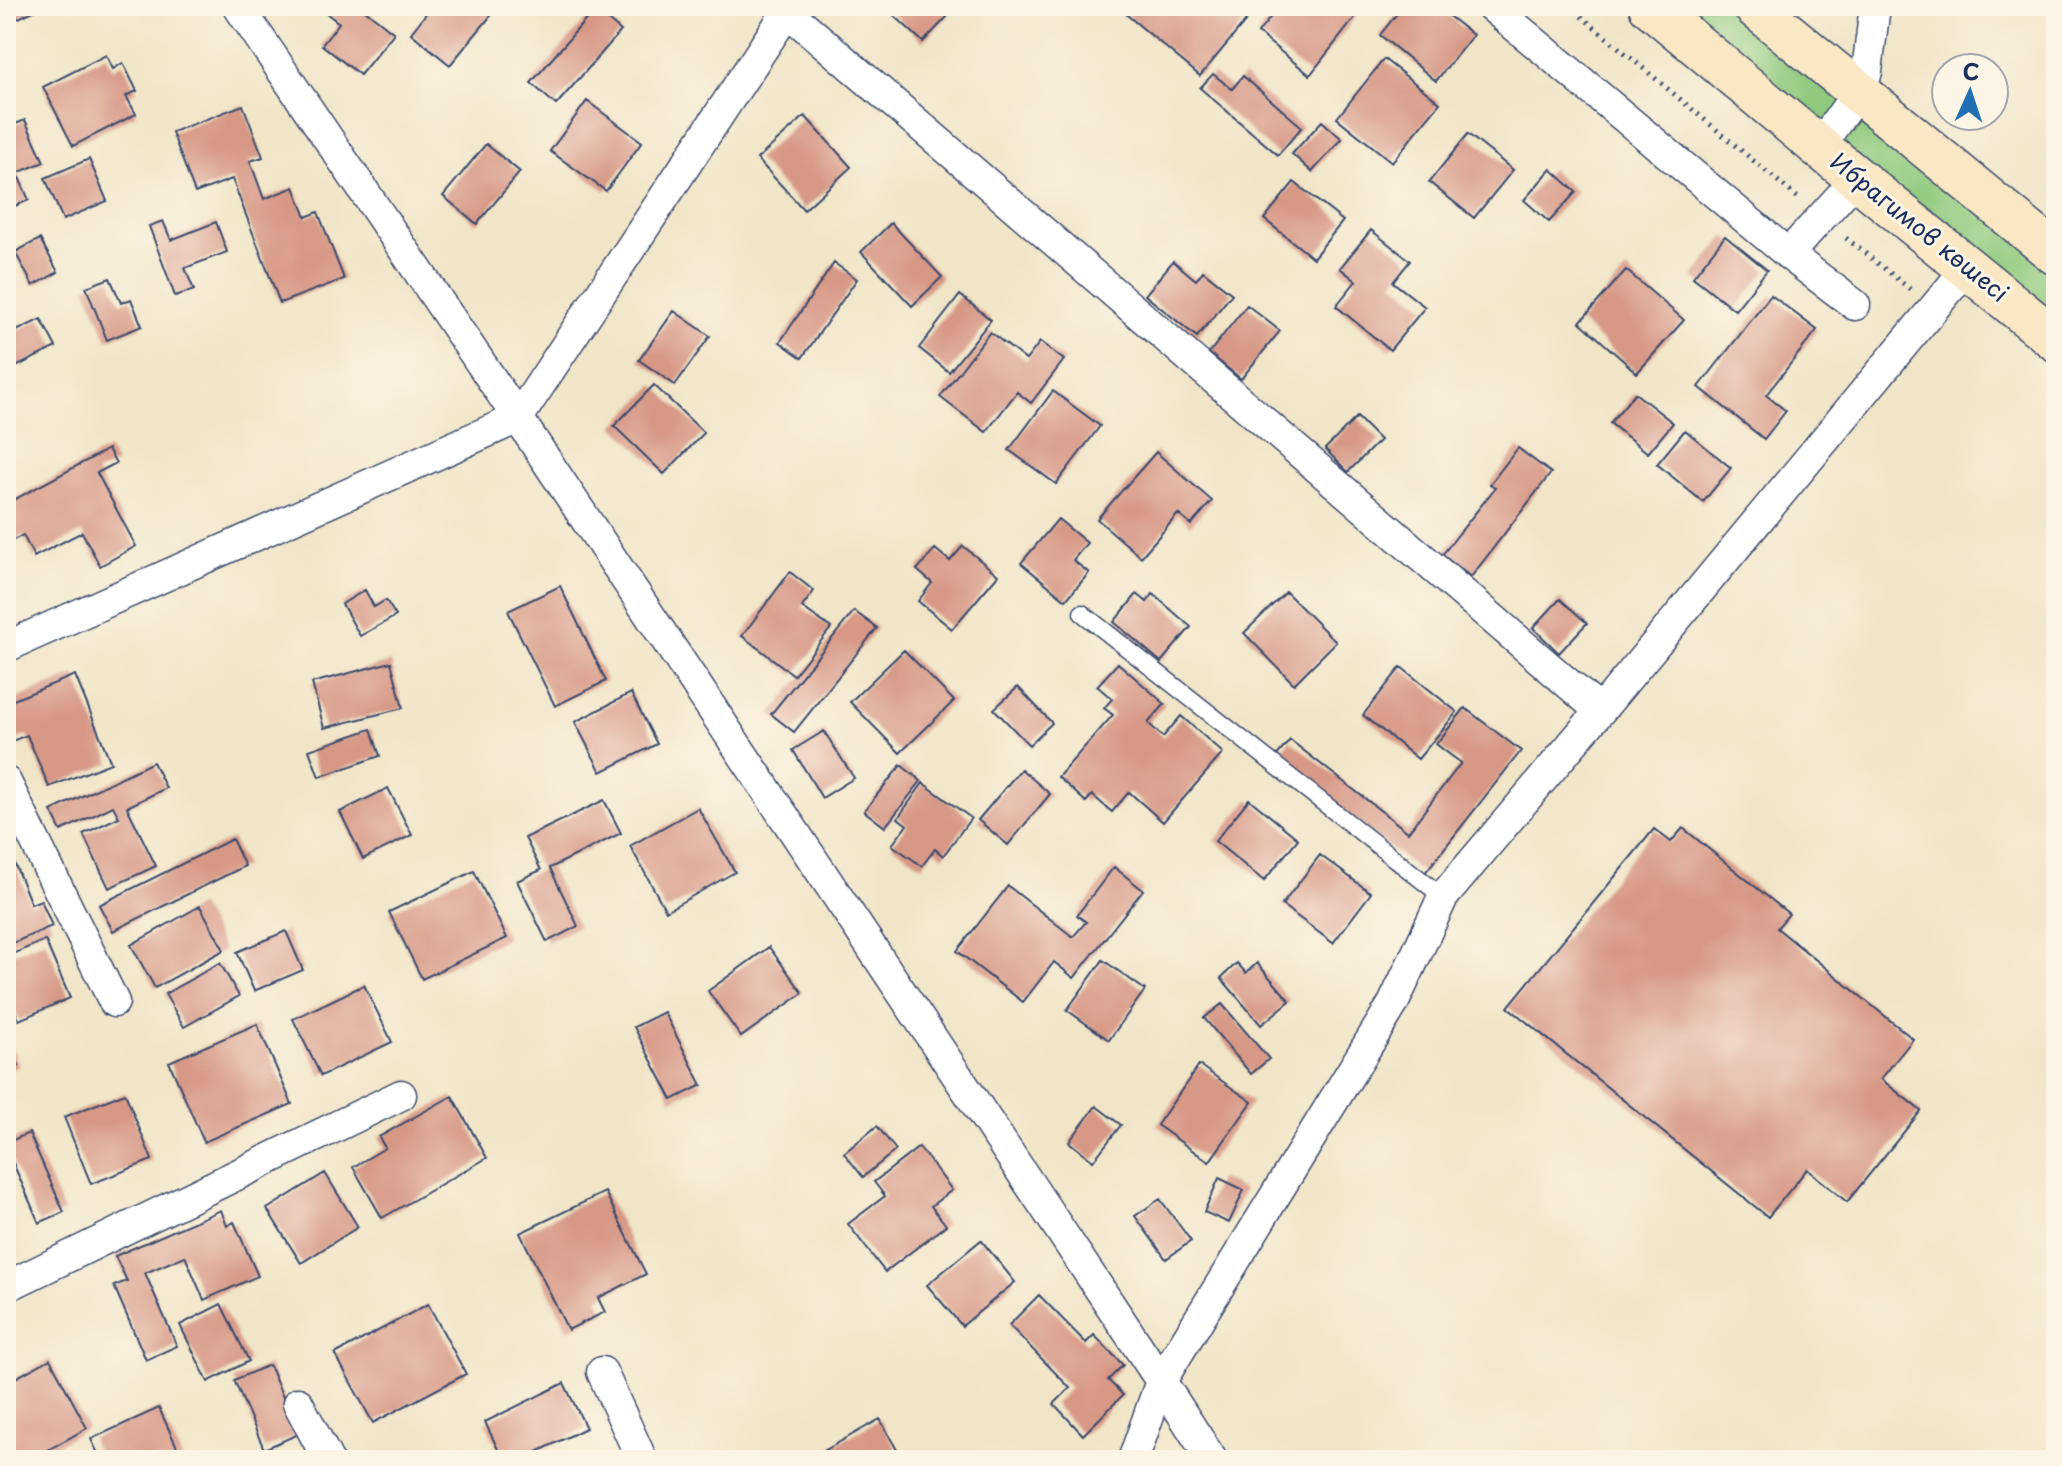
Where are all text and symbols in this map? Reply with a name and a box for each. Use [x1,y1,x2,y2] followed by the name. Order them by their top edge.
[1930,52,2010,132] north arrow
[1962,54,1980,87] text: С
[1823,143,2017,310] street label: Ибрагимов көшесі

